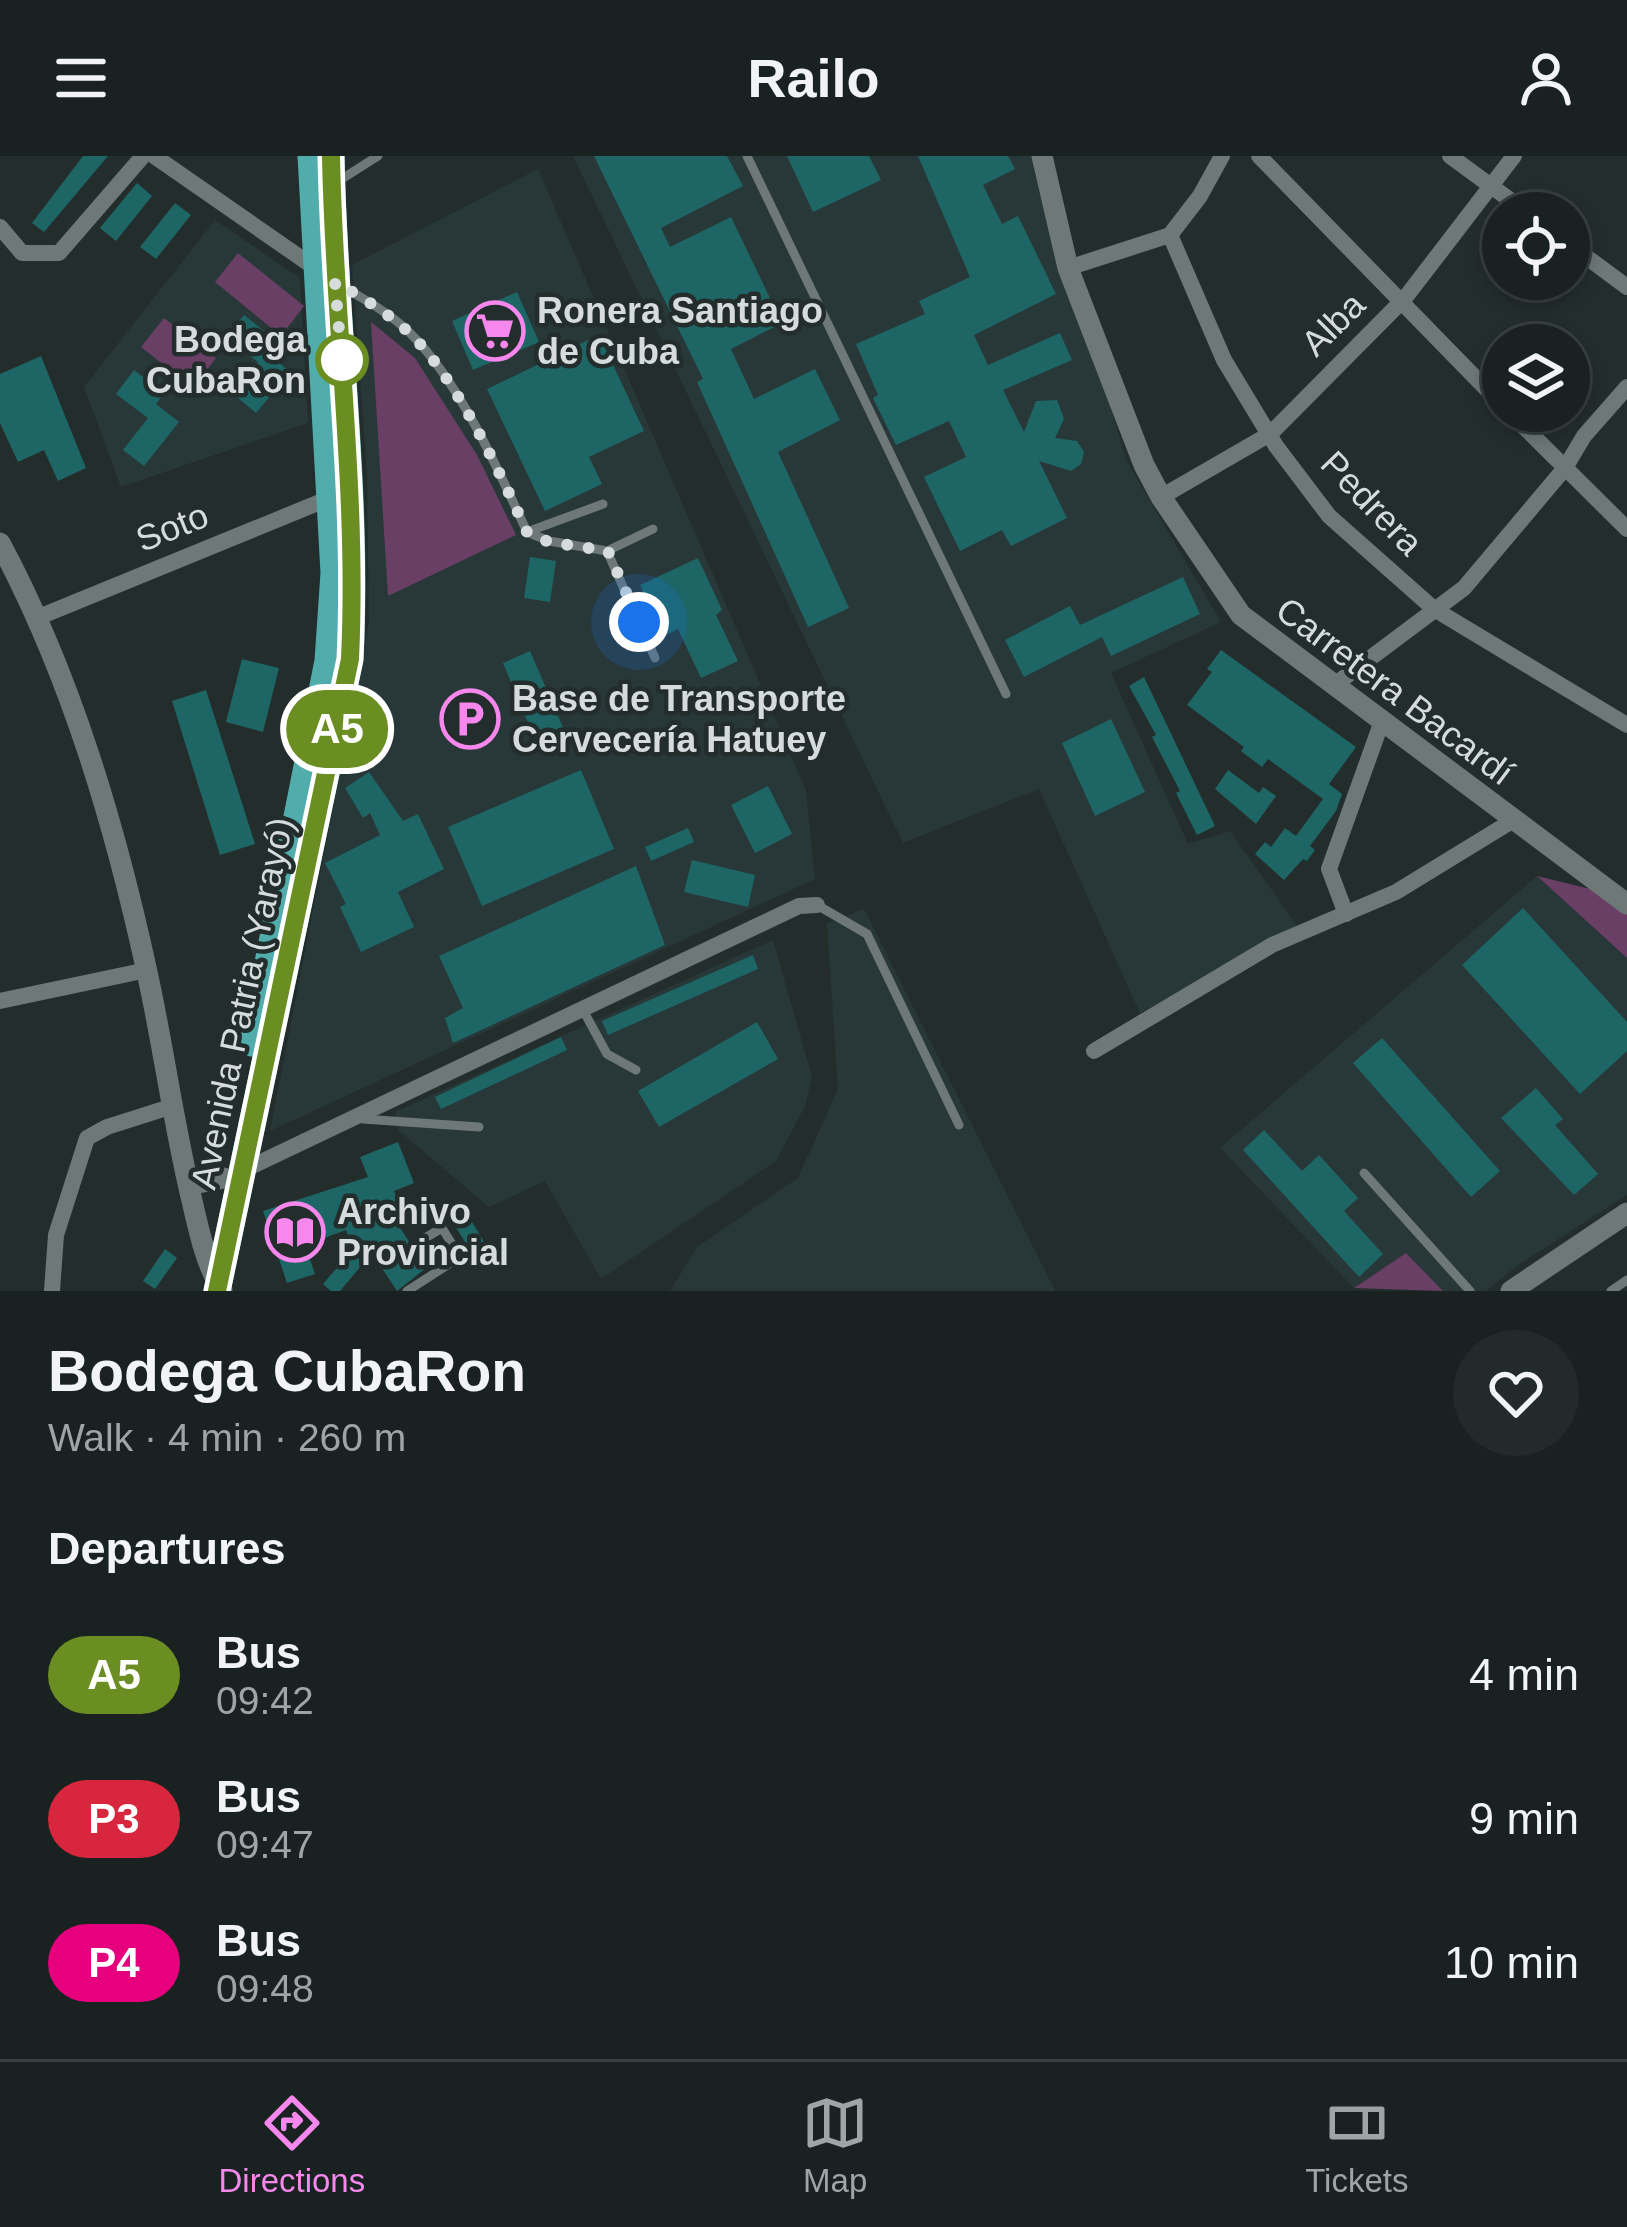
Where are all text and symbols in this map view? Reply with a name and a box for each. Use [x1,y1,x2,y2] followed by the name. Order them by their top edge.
[48,45,114,111] icon: menu
[1513,45,1579,111] icon: person
[747,48,880,108] text: Railo
[1482,192,1590,432] map controls
[1482,192,1590,300] button: locate
[1293,283,1374,364] street label: Alba
[537,290,823,372] place label: Ronera Santiago de Cuba
[464,300,526,362] supermarket icon: Ronera Santiago de Cuba
[146,319,307,401] place label: Bodega CubaRon
[1482,324,1590,432] button: layers
[317,335,367,385] marker: Bodega CubaRon
[1313,443,1432,564] street label: Pedrera
[130,494,214,560] street label: Soto
[1268,589,1522,793] street label: Carretera Bacardí
[609,592,669,652] your location
[512,678,846,760] place label: Base de Transporte Cervecería Hatuey
[439,688,501,750] parking icon: Base de Transporte Cervecería Hatuey
[283,690,391,768] line badge: A5
[310,705,364,752] text: A5
[183,813,301,1193] street label: Avenida Patria (Yarayó)
[337,1191,509,1273] place label: Archivo Provincial
[264,1201,326,1263] library icon: Archivo Provincial
[1453,1330,1579,1456] button: heart
[48,1339,526,1403] text: Bodega CubaRon
[48,1416,406,1459] text: Walk · 4 min · 260 m
[48,1523,286,1574] text: Departures
[216,1627,301,1678] text: Bus
[1469,1649,1579,1700] text: 4 min
[87,1651,141,1698] text: A5
[216,1679,314,1722] text: 09:42
[216,1771,301,1822] text: Bus
[1469,1793,1579,1844] text: 9 min
[88,1795,140,1842] text: P3
[216,1823,314,1866] text: 09:47
[216,1915,301,1966] text: Bus
[1444,1937,1579,1988] text: 10 min
[88,1939,140,1986] text: P4
[216,1967,314,2010] text: 09:48
[218,2090,365,2200] tab: Directions
[802,2090,868,2200] tab: Map
[1305,2090,1408,2200] tab: Tickets

